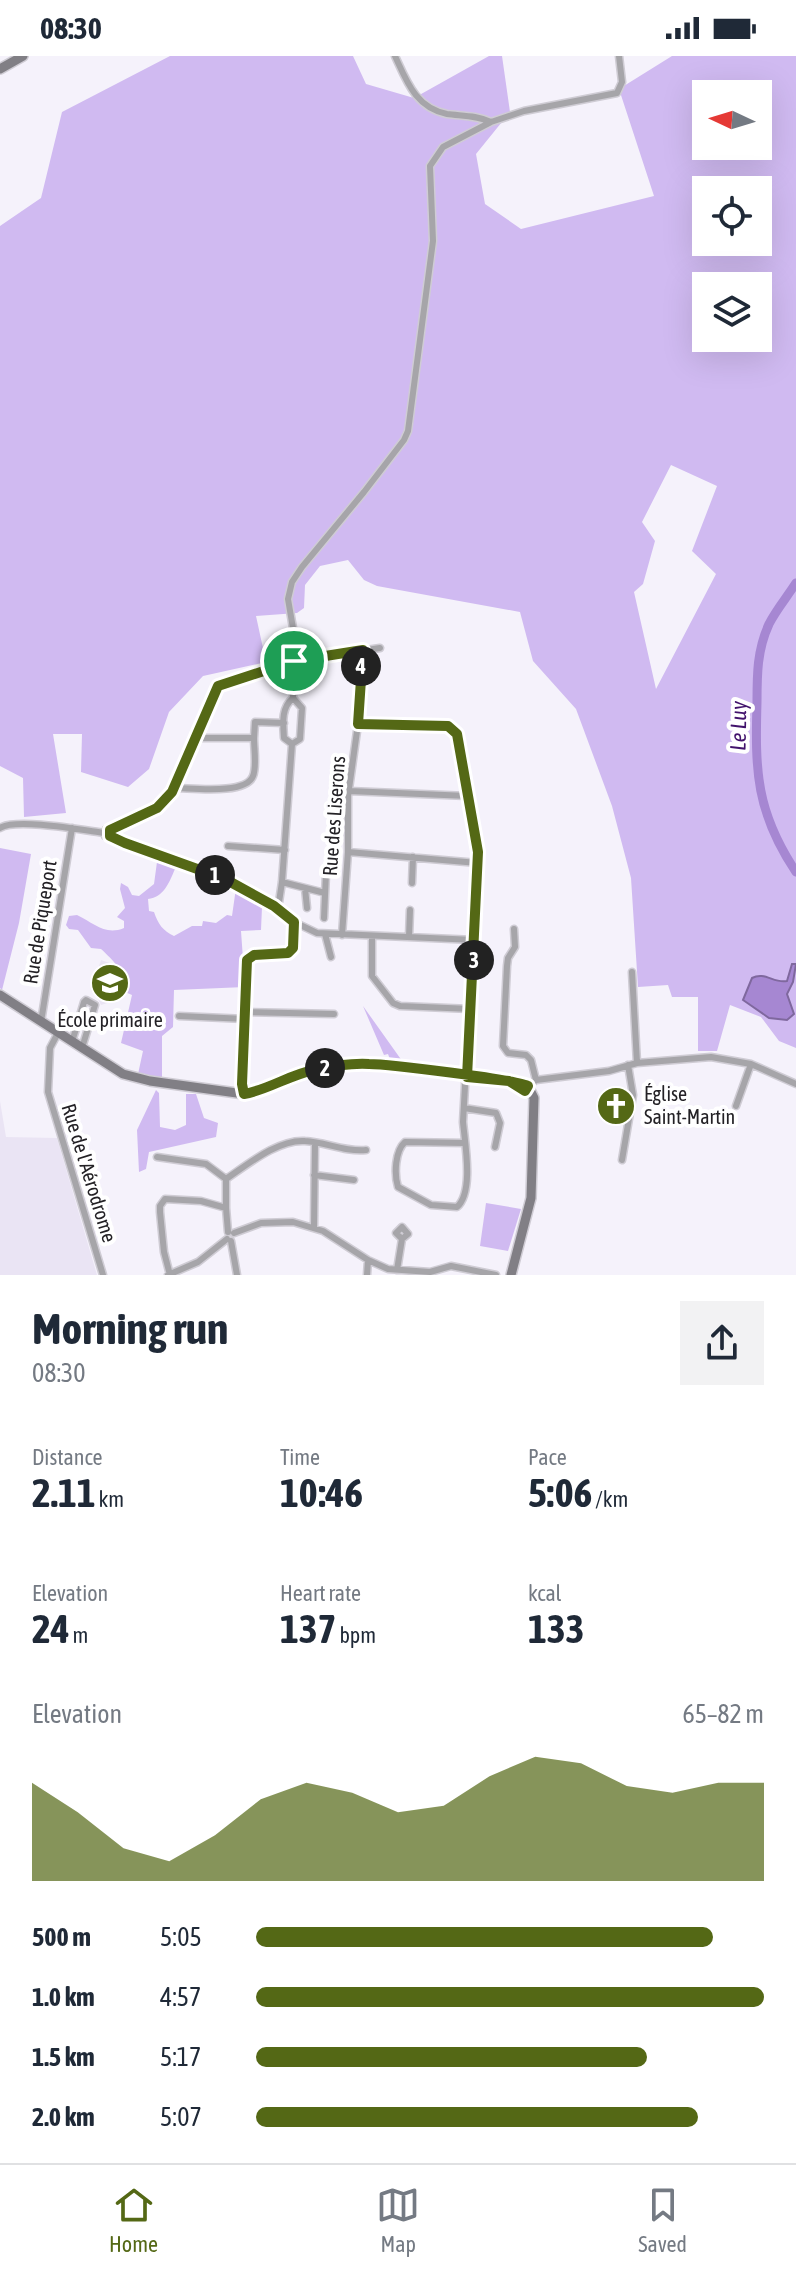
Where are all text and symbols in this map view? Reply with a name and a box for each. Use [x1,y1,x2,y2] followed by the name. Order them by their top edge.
[40,11,102,45] text: 08:30
[692,80,772,160] north arrow
[692,80,772,352] map controls
[692,176,772,256] button: locate
[692,272,772,352] button: layers
[260,627,328,695] pin
[272,639,316,683] icon: arrive
[341,646,381,686] pin: 4
[356,653,366,679] text: 4
[725,700,751,751] water label: Le Luy
[318,755,349,877] street label: Rue des Liserons
[195,855,235,895] pin: 1
[18,858,61,986] street label: Rue de Piqueport
[210,862,220,888] text: 1
[454,940,494,980] pin: 3
[469,947,479,973] text: 3
[89,962,131,1004] school or university icon: École primaire
[57,1008,163,1031] place label: École primaire
[305,1048,345,1088] pin: 2
[320,1055,330,1081] text: 2
[644,1082,735,1128] place label: Église Saint-Martin
[595,1085,637,1127] church icon: Église Saint-Martin
[57,1101,121,1245] street label: Rue de l'Aérodrome
[680,1301,764,1385] button: share
[32,1303,228,1353] text: Morning run
[32,1358,86,1388] text: 08:30
[32,1444,103,1470] text: Distance
[280,1444,320,1470] text: Time
[528,1444,567,1470] text: Pace
[32,1470,96,1515] text: 2.11
[280,1470,363,1515] text: 10:46
[528,1470,592,1515] text: 5:06
[96,1486,124,1512] text: km
[592,1486,628,1512] text: /km
[32,1580,108,1606] text: Elevation
[280,1580,361,1606] text: Heart rate
[528,1580,561,1606] text: kcal
[32,1606,70,1651] text: 24
[280,1606,336,1651] text: 137
[528,1606,584,1651] text: 133
[70,1622,88,1648] text: m
[336,1622,376,1648] text: bpm
[32,1699,122,1729] text: Elevation
[682,1699,764,1729] text: 65–82 m
[32,1922,91,1952] text: 500 m
[160,1922,202,1952] text: 5:05
[32,1982,95,2012] text: 1.0 km
[160,1982,201,2012] text: 4:57
[32,2042,95,2072] text: 1.5 km
[160,2042,201,2072] text: 5:17
[32,2102,95,2132] text: 2.0 km
[160,2102,202,2132] text: 5:07
[109,2183,158,2257] tab: Home
[376,2183,420,2257] tab: Map
[638,2183,687,2257] tab: Saved

